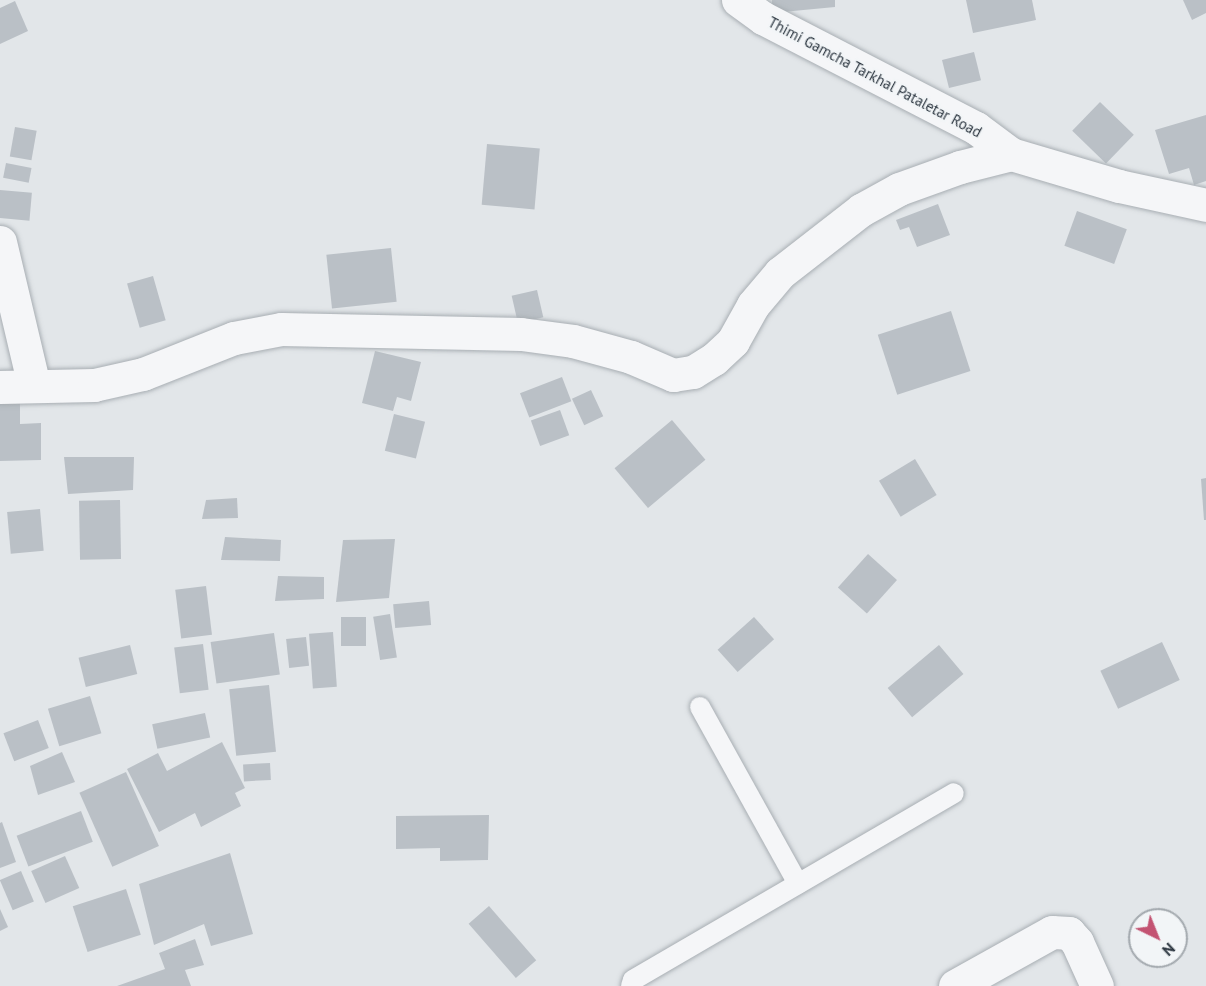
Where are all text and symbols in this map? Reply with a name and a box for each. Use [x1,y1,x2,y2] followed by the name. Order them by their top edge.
[765,13,985,141] street label: Thimi Gamcha Tarkhal Pataletar Road
[1128,908,1188,968] north arrow
[1158,939,1180,961] text: N

